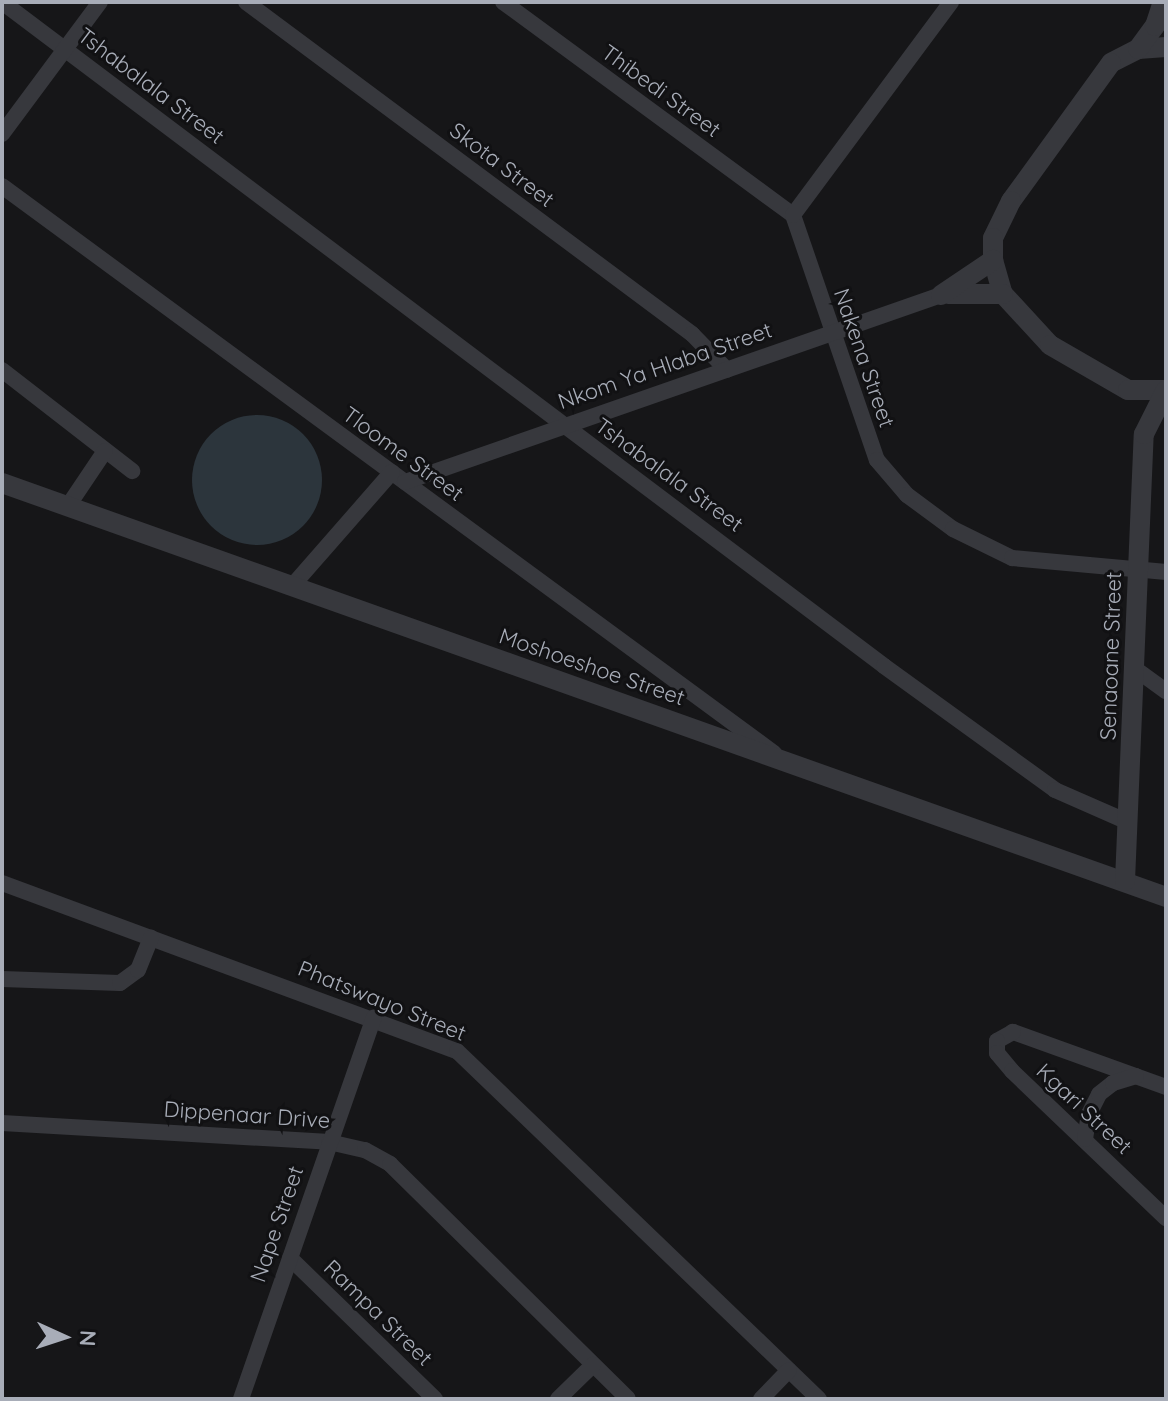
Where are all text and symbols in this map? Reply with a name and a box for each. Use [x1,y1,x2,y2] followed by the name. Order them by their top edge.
[73,22,229,150] street label: Tshabalala Street
[596,39,726,143] street label: Thibedi Street
[445,117,559,213] street label: Skota Street
[828,285,900,431] street label: Nakena Street
[555,317,775,415] street label: Nkom Ya Hlaba Street
[337,401,469,507] street label: Tloome Street
[590,412,748,538] street label: Tshabalala Street
[1095,571,1127,741] street label: Senaoane Street
[496,623,688,711] street label: Moshoeshoe Street
[294,955,470,1047] street label: Phatswayo Street
[1031,1058,1137,1160] street label: Kgari Street
[163,1096,331,1134] street label: Dippenaar Drive
[245,1162,309,1286] street label: Nape Street
[318,1255,438,1371] street label: Rampa Street
[24,1297,104,1377] north arrow
[74,1329,102,1347] text: N

